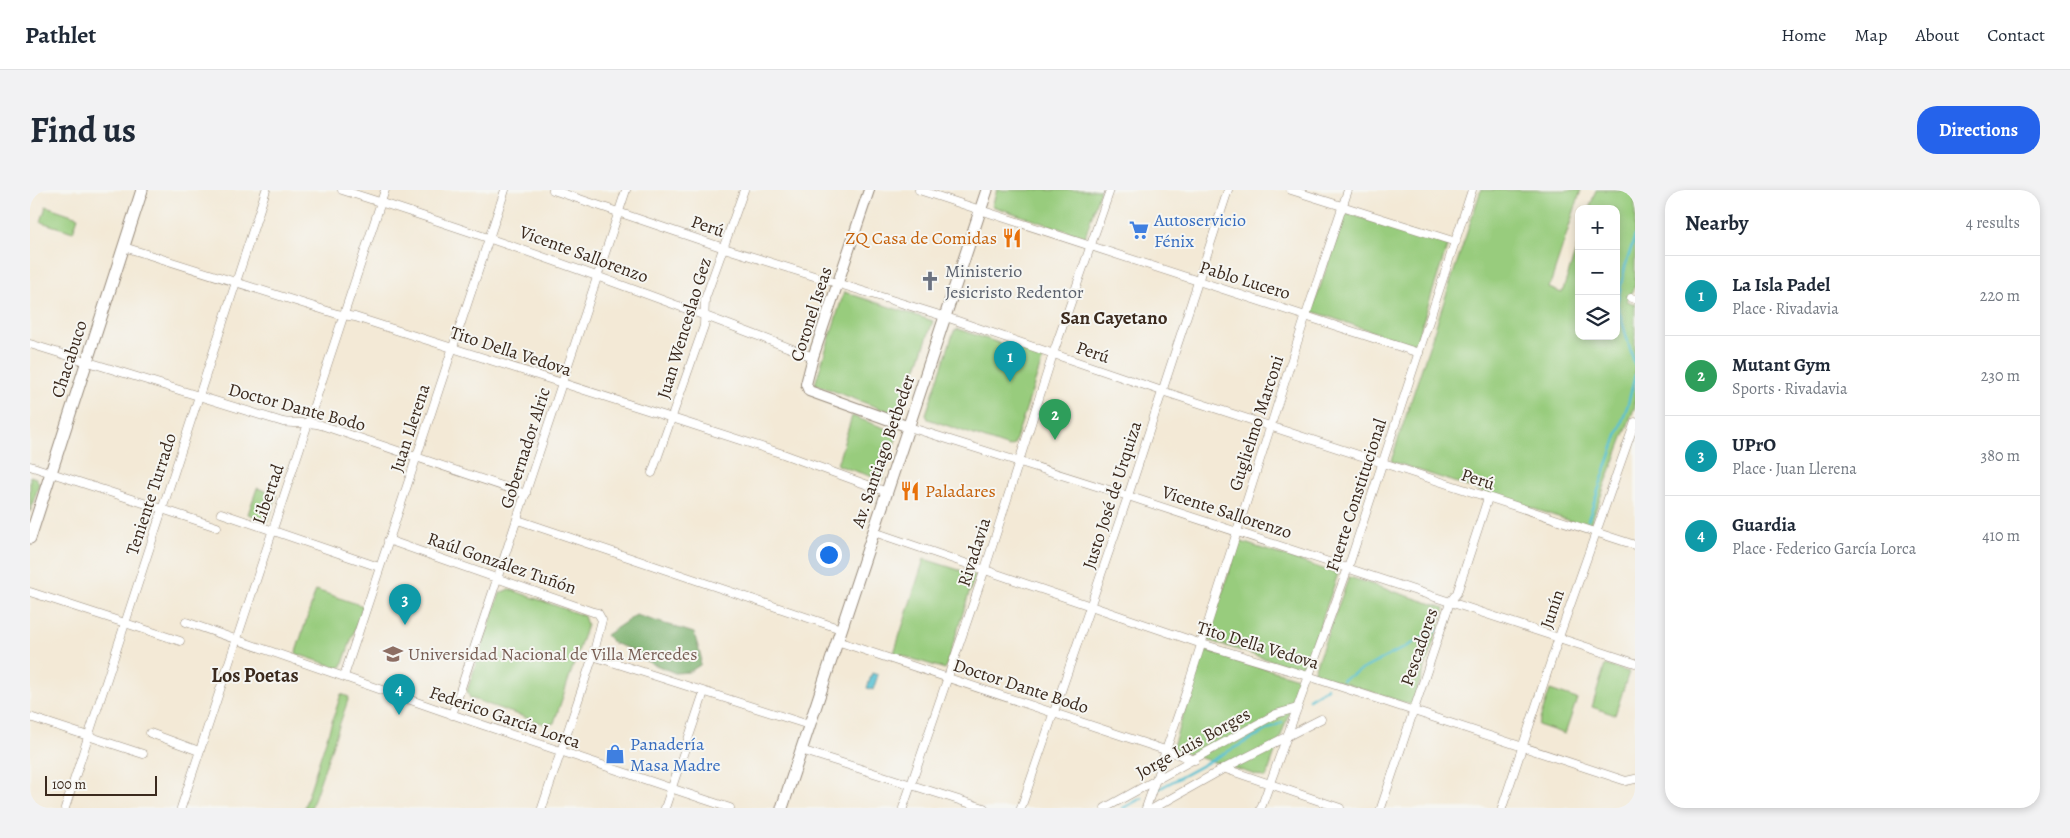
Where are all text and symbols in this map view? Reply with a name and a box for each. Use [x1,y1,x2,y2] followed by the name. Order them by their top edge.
[25,19,96,51] text: Pathlet
[1781,23,1826,47] text: Home
[1854,23,1887,47] text: Map
[1915,23,1959,47] text: About
[1987,23,2045,47] text: Contact
[30,106,136,154] text: Find us
[1917,106,2040,154] button: Directions
[1575,205,1620,340] map controls
[1575,205,1620,250] button: +
[1153,208,1246,253] place label: Autoservicio Fénix
[688,209,728,243] street label: Perú
[1685,209,1748,237] text: Nearby
[1966,212,2020,234] text: 4 results
[515,219,652,288] street label: Vicente Sallorenzo
[1128,219,1150,241] supermarket icon: Autoservicio Fénix
[845,226,997,250] place label: ZQ Casa de Comidas
[1001,227,1023,249] restaurant icon: ZQ Casa de Comidas
[1575,250,1620,295] button: −
[651,255,717,401] street label: Juan Wenceslao Gez
[1197,255,1293,305] street label: Pablo Lucero
[945,259,1084,304] place label: Ministerio Jesicristo Redentor
[784,263,838,365] street label: Coronel Iseas
[919,270,941,292] church icon: Ministerio Jesicristo Redentor
[1732,272,1830,298] text: La Isla Padel
[1698,285,1704,307] text: 1
[1980,285,2020,307] text: 220 m
[1575,295,1620,340] button: layers
[1732,298,1839,320] text: Place · Rivadavia
[1060,305,1168,331] district label: San Cayetano
[45,317,93,401] street label: Chacabuco
[447,320,575,382] street label: Tito Della Vedova
[1073,335,1113,369] street label: Perú
[994,341,1026,382] pin: 1
[1223,352,1289,494] street label: Guglielmo Marconi
[1732,352,1831,378] text: Mutant Gym
[1697,365,1705,387] text: 2
[1981,365,2020,387] text: 230 m
[845,371,920,532] street label: Av. Santiago Betbeder
[226,377,368,437] street label: Doctor Dante Bodo
[1732,378,1848,400] text: Sports · Rivadavia
[384,380,436,475] street label: Juan Llerena
[494,384,556,512] street label: Gobernador Alric
[1039,399,1071,440] pin: 2
[1320,415,1392,575] street label: Fuerte Constitucional
[1077,417,1147,572] street label: Justo José de Urquiza
[120,430,182,558] street label: Teniente Turrado
[1732,432,1776,458] text: UPrO
[1698,445,1704,467] text: 3
[1981,445,2020,467] text: 380 m
[1732,458,1857,480] text: Place · Juan Llerena
[247,460,290,527] street label: Libertad
[1458,462,1498,496] street label: Perú
[925,479,996,503] place label: Paladares
[1158,479,1295,544] street label: Vicente Sallorenzo
[899,480,921,502] restaurant icon: Paladares
[1732,512,1796,538] text: Guardia
[952,514,997,590] street label: Rivadavia
[1697,525,1705,547] text: 4
[1982,525,2020,547] text: 410 m
[424,526,580,600] street label: Raúl González Tuñón
[1732,538,1916,560] text: Place · Federico García Lorca
[816,542,842,568] your location
[389,584,421,625] pin: 3
[1534,586,1570,632] street label: Junín
[1394,605,1444,689] street label: Pescadores
[1194,615,1323,675] street label: Tito Della Vedova
[408,642,697,666] place label: Universidad Nacional de Villa Mercedes
[382,643,404,665] school or university icon: Universidad Nacional de Villa Mercedes
[950,653,1092,719] street label: Doctor Dante Bodo
[211,662,299,689] district label: Los Poetas
[383,674,415,715] pin: 4
[426,680,584,754] street label: Federico García Lorca
[1132,702,1254,784] street label: Jorge Luis Borges
[630,732,721,777] place label: Panadería Masa Madre
[604,743,626,765] shop icon: Panadería Masa Madre
[45,773,158,796] scale bar
[52,775,86,794] text: 100 m

